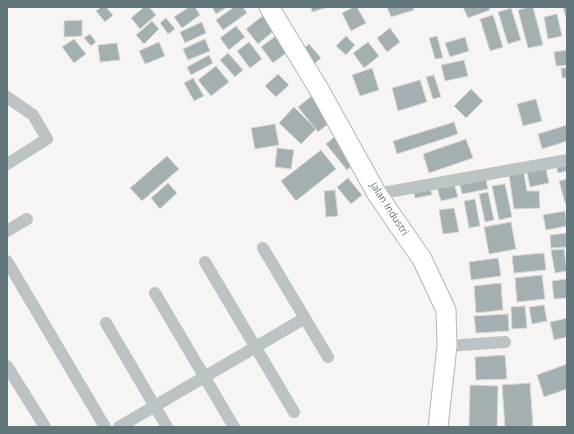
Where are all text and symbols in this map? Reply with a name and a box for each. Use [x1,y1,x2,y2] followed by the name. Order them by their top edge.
[367,180,411,238] street label: Jalan Industri

